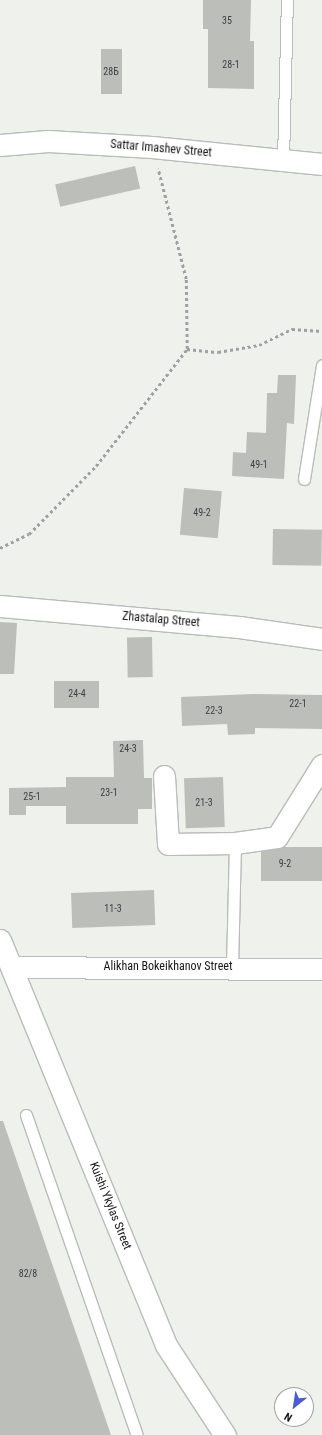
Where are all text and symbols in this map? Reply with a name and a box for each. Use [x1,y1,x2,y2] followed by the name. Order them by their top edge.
[222,15,232,27] house number: 35
[222,59,240,71] house number: 28-1
[103,66,119,78] house number: 28Б
[110,137,212,161] street label: Sattar Imashev Street
[250,459,268,471] house number: 49-1
[193,507,211,519] house number: 49-2
[122,609,200,631] street label: Zhastalap Street
[68,688,86,700] house number: 24-4
[289,698,307,710] house number: 22-1
[205,705,223,717] house number: 22-3
[119,743,137,755] house number: 24-3
[100,787,118,799] house number: 23-1
[23,791,41,803] house number: 25-1
[195,797,213,809] house number: 21-3
[279,858,291,870] house number: 9-2
[104,903,122,915] house number: 11-3
[104,960,232,974] street label: Alikhan Bokeikhanov Street
[86,1160,134,1252] street label: Kuishi Ykylas Street
[19,1268,37,1280] house number: 82/8
[274,1387,314,1427] north arrow
[282,1410,294,1424] text: N

